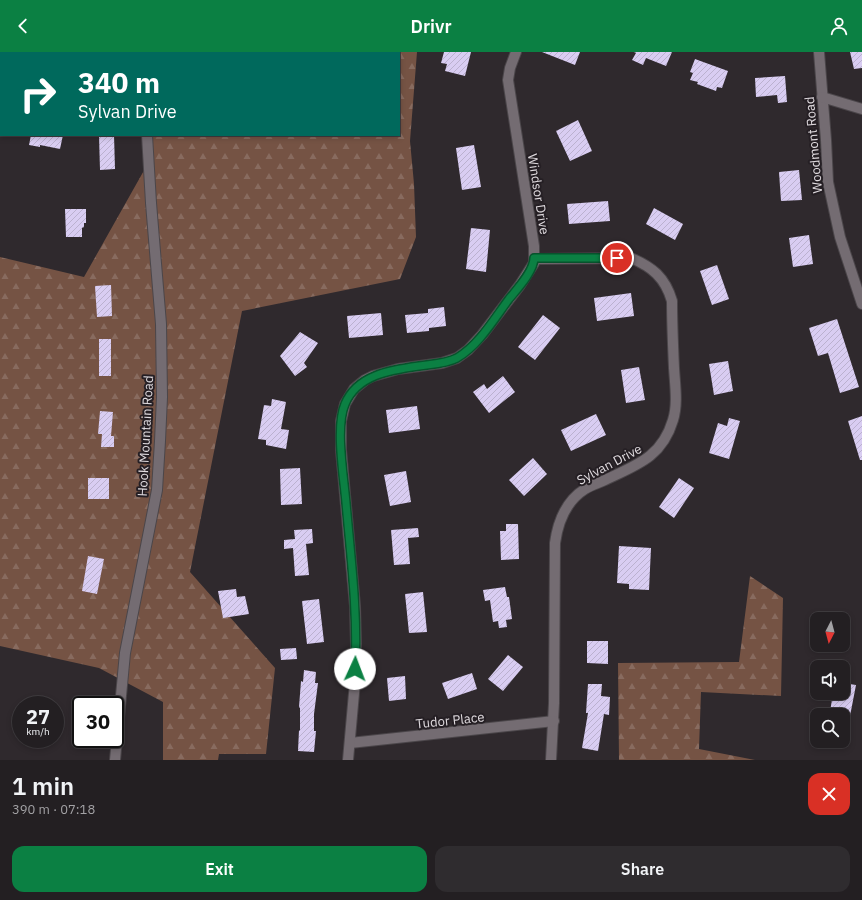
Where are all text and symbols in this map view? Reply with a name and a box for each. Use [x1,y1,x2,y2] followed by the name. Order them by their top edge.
[12,15,34,37] icon: back
[411,15,451,38] text: Drivr
[828,15,850,37] icon: person
[78,64,160,101] text: 340 m
[12,68,64,120] icon: right
[801,96,826,194] street label: Woodmont Road
[78,100,177,123] text: Sylvan Drive
[524,153,553,236] street label: Windsor Drive
[600,241,634,275] pin
[606,247,628,269] icon: arrive
[134,375,157,497] street label: Hook Mountain Road
[574,440,645,489] street label: Sylvan Drive
[810,612,850,652] north arrow
[810,612,850,748] map controls
[334,648,376,690] position arrow
[810,660,850,700] button: sound
[72,696,124,748] speed limit sign: 30
[26,703,50,730] text: 27
[415,708,485,733] street label: Tudor Place
[810,708,850,748] button: search
[26,725,50,738] text: km/h
[12,770,74,802] text: 1 min
[808,773,850,815] button: close
[12,801,95,818] text: 390 m · 07:18
[12,846,427,892] button: Exit
[435,846,850,892] button: Share

